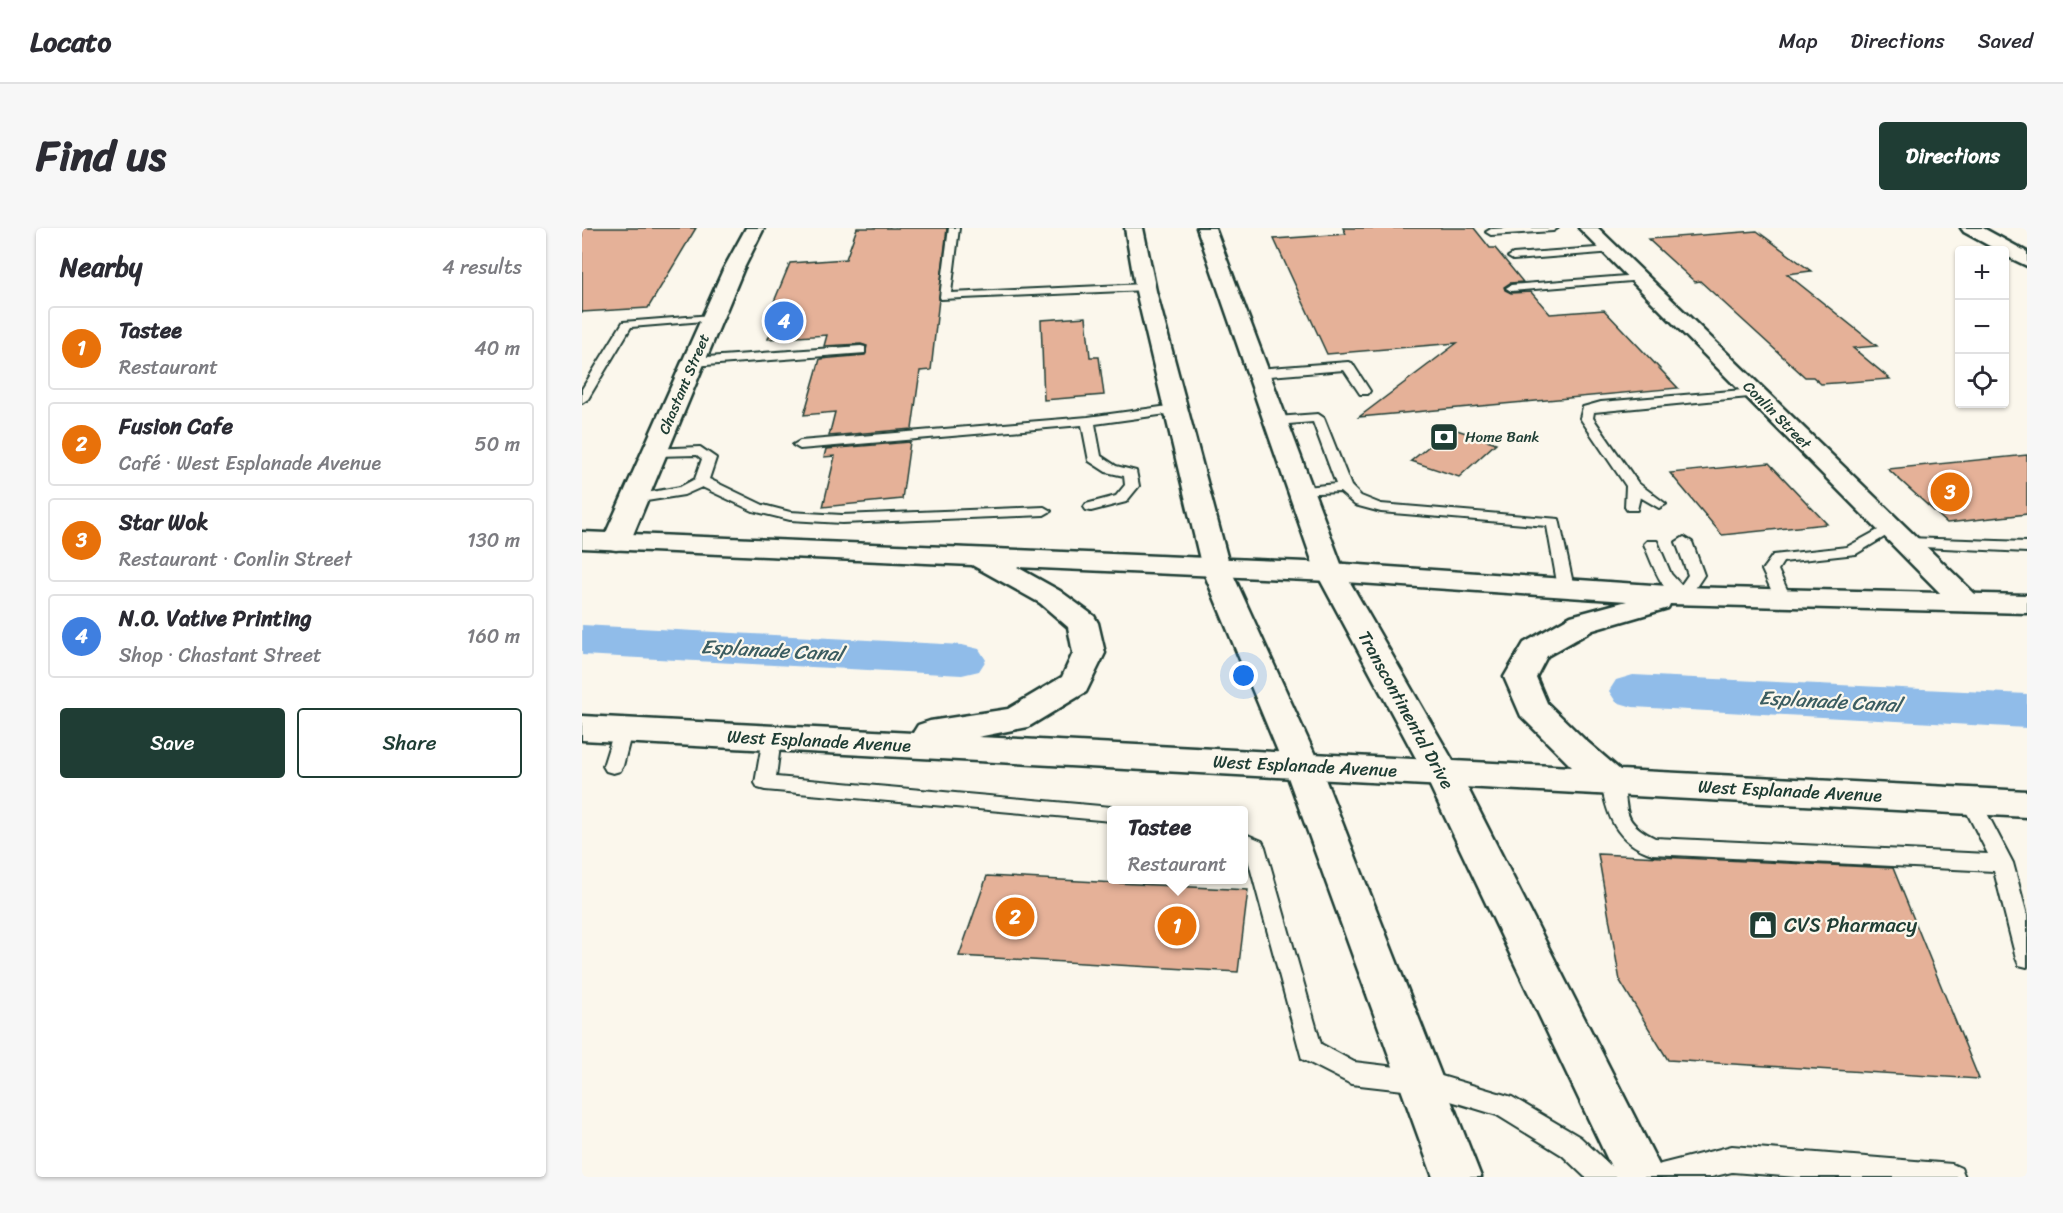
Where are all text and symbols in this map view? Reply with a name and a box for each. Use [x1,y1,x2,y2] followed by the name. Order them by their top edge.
[30,17,111,66] text: Locato
[1779,22,1817,60] text: Map
[1850,22,1945,60] text: Directions
[1978,22,2033,60] text: Saved
[36,119,166,193] text: Find us
[1879,122,2027,190] button: Directions
[60,244,142,290] text: Nearby
[1955,246,2009,408] map controls
[1955,246,2009,300] button: +
[442,250,522,285] text: 4 results
[764,298,804,344] pin: 4
[1955,300,2009,354] button: −
[119,311,182,350] text: Tastee
[651,329,717,438] street label: Chastant Street
[77,331,86,366] text: 1
[474,331,520,366] text: 40 m
[119,350,218,385] text: Restaurant
[1955,354,2009,408] button: locate
[1736,374,1818,456] street label: Conlin Street
[119,407,233,446] text: Fusion Cafe
[1428,421,1460,453] bank icon: Home Bank
[1465,424,1540,450] place label: Home Bank
[76,427,87,462] text: 2
[475,427,520,462] text: 50 m
[119,446,381,481] text: Café · West Esplanade Avenue
[1930,470,1970,514] pin: 3
[119,503,208,542] text: Star Wok
[76,523,87,558] text: 3
[467,523,520,558] text: 130 m
[119,542,352,577] text: Restaurant · Conlin Street
[119,599,312,638] text: N.O. Vative Printing
[75,619,88,654] text: 4
[467,619,520,654] text: 160 m
[1349,625,1463,795] street label: Transcontinental Drive
[700,629,848,672] water label: Esplanade Canal
[119,638,322,673] text: Shop · Chastant Street
[1229,661,1258,690] your location
[1758,680,1906,723] water label: Esplanade Canal
[60,708,285,778] button: Save
[297,708,522,778] button: Share
[726,720,912,762] street label: West Esplanade Avenue
[1212,745,1398,787] street label: West Esplanade Avenue
[1697,770,1883,812] street label: West Esplanade Avenue
[1107,806,1248,884] popup
[1128,808,1191,847] text: Tastee
[1128,847,1227,882] text: Restaurant
[996,894,1034,940] pin: 2
[1158,904,1196,948] pin: 1
[1784,906,1917,944] place label: CVS Pharmacy
[1747,909,1779,941] shop icon: CVS Pharmacy

